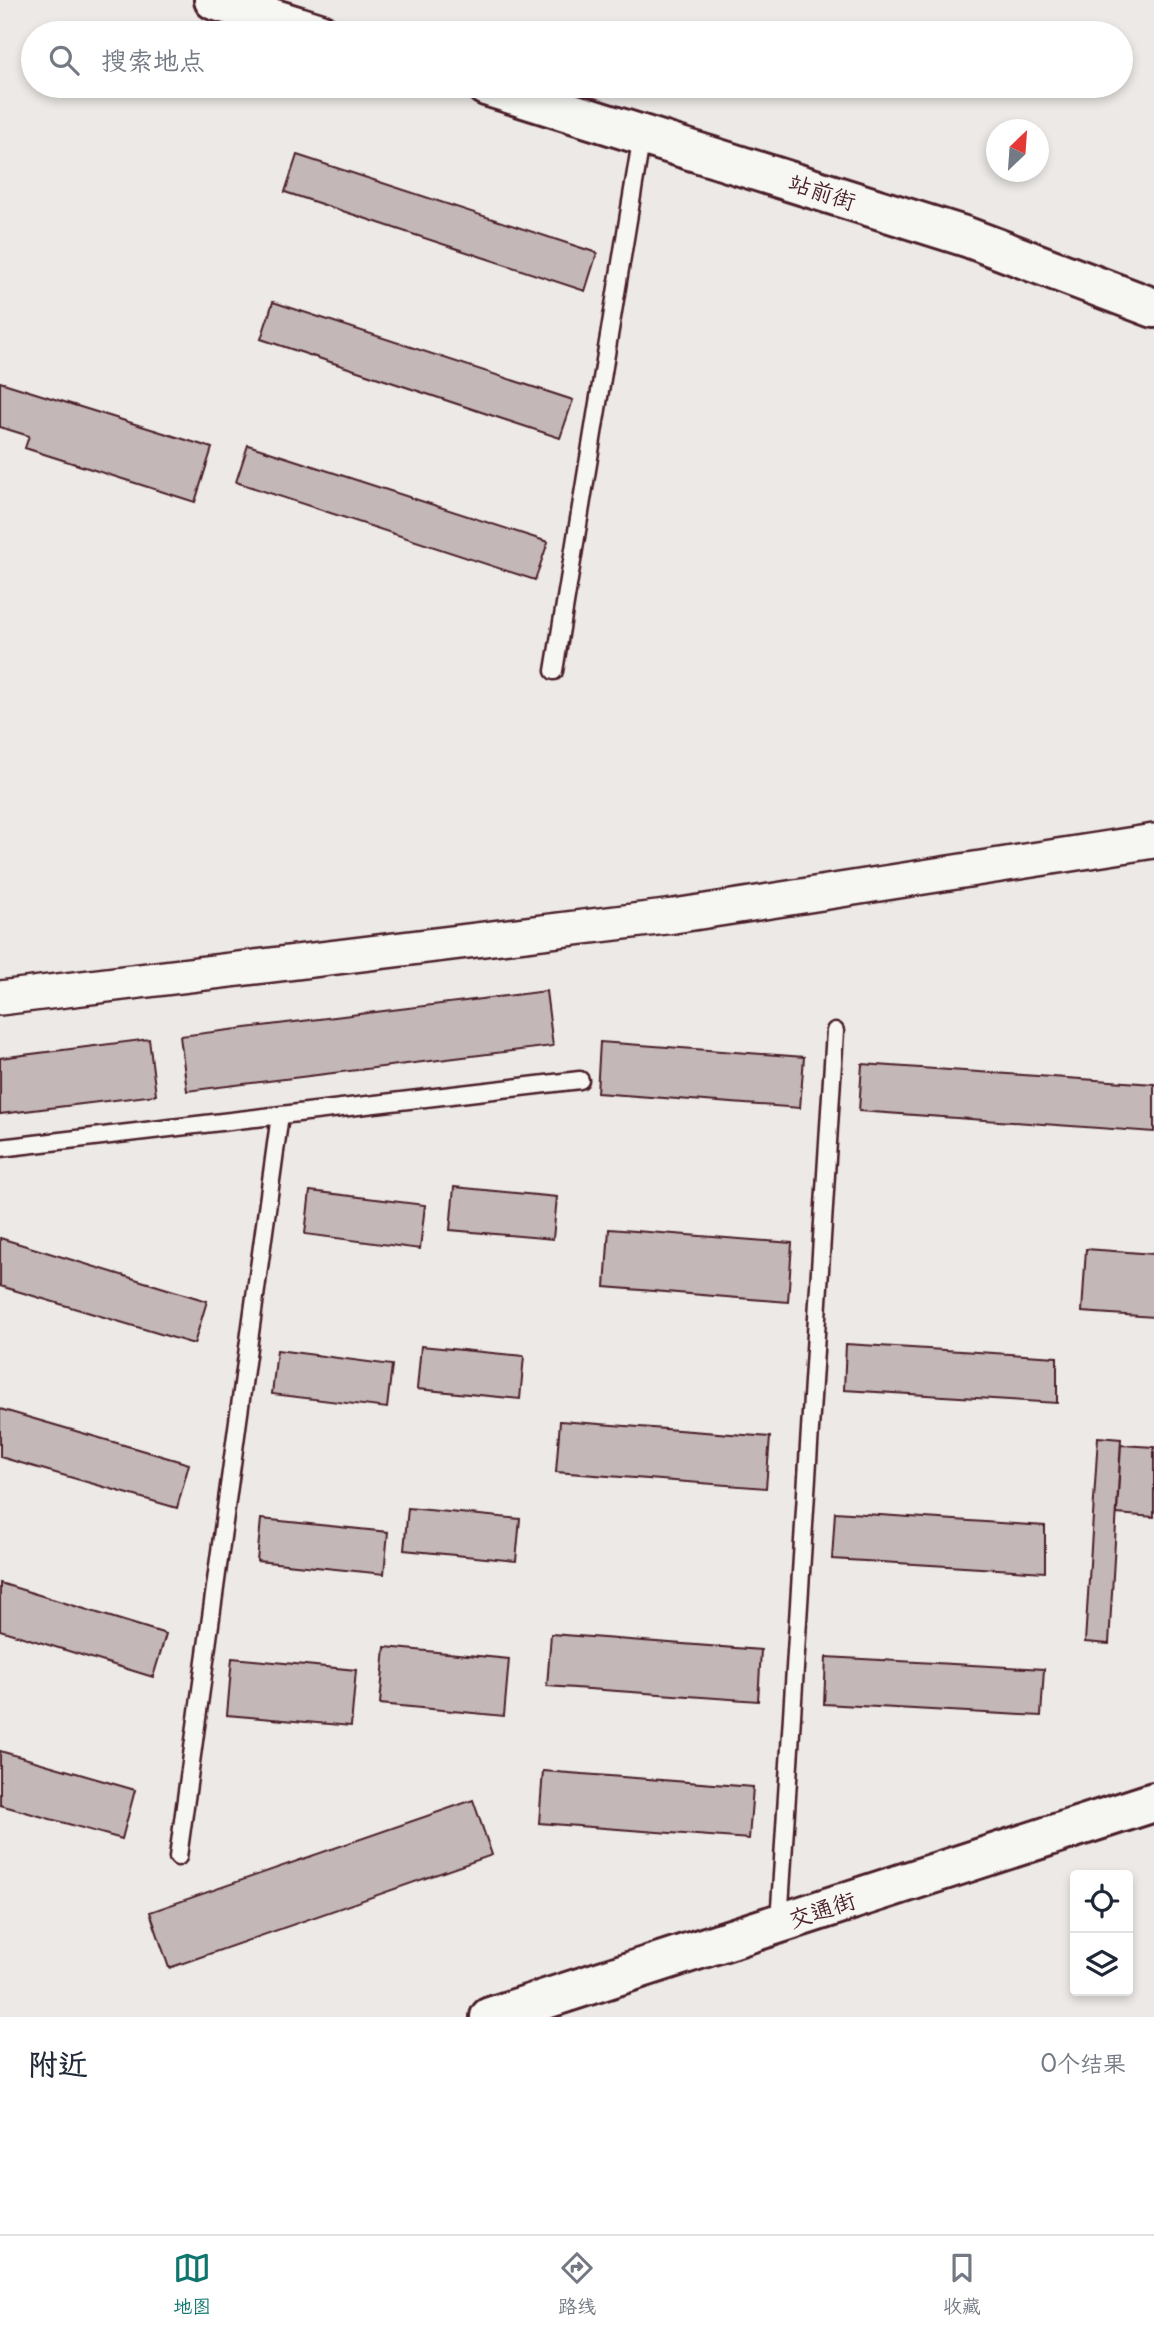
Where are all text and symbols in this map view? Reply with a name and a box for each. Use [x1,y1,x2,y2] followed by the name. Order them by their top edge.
[21,21,1133,98] search box
[101,40,205,79] text: 搜索地点
[45,41,83,79] icon: search
[986,119,1049,182] north arrow
[784,163,861,218] street label: 站前街
[1070,1870,1133,1996] map controls
[1070,1870,1133,1933] button: locate
[783,1881,860,1936] street label: 交通街
[1070,1933,1133,1996] button: layers
[28,2040,88,2085] text: 附近
[1040,2045,1126,2080] text: 0个结果
[173,2249,211,2319] tab: 地图
[558,2249,596,2319] tab: 路线
[943,2249,981,2319] tab: 收藏

